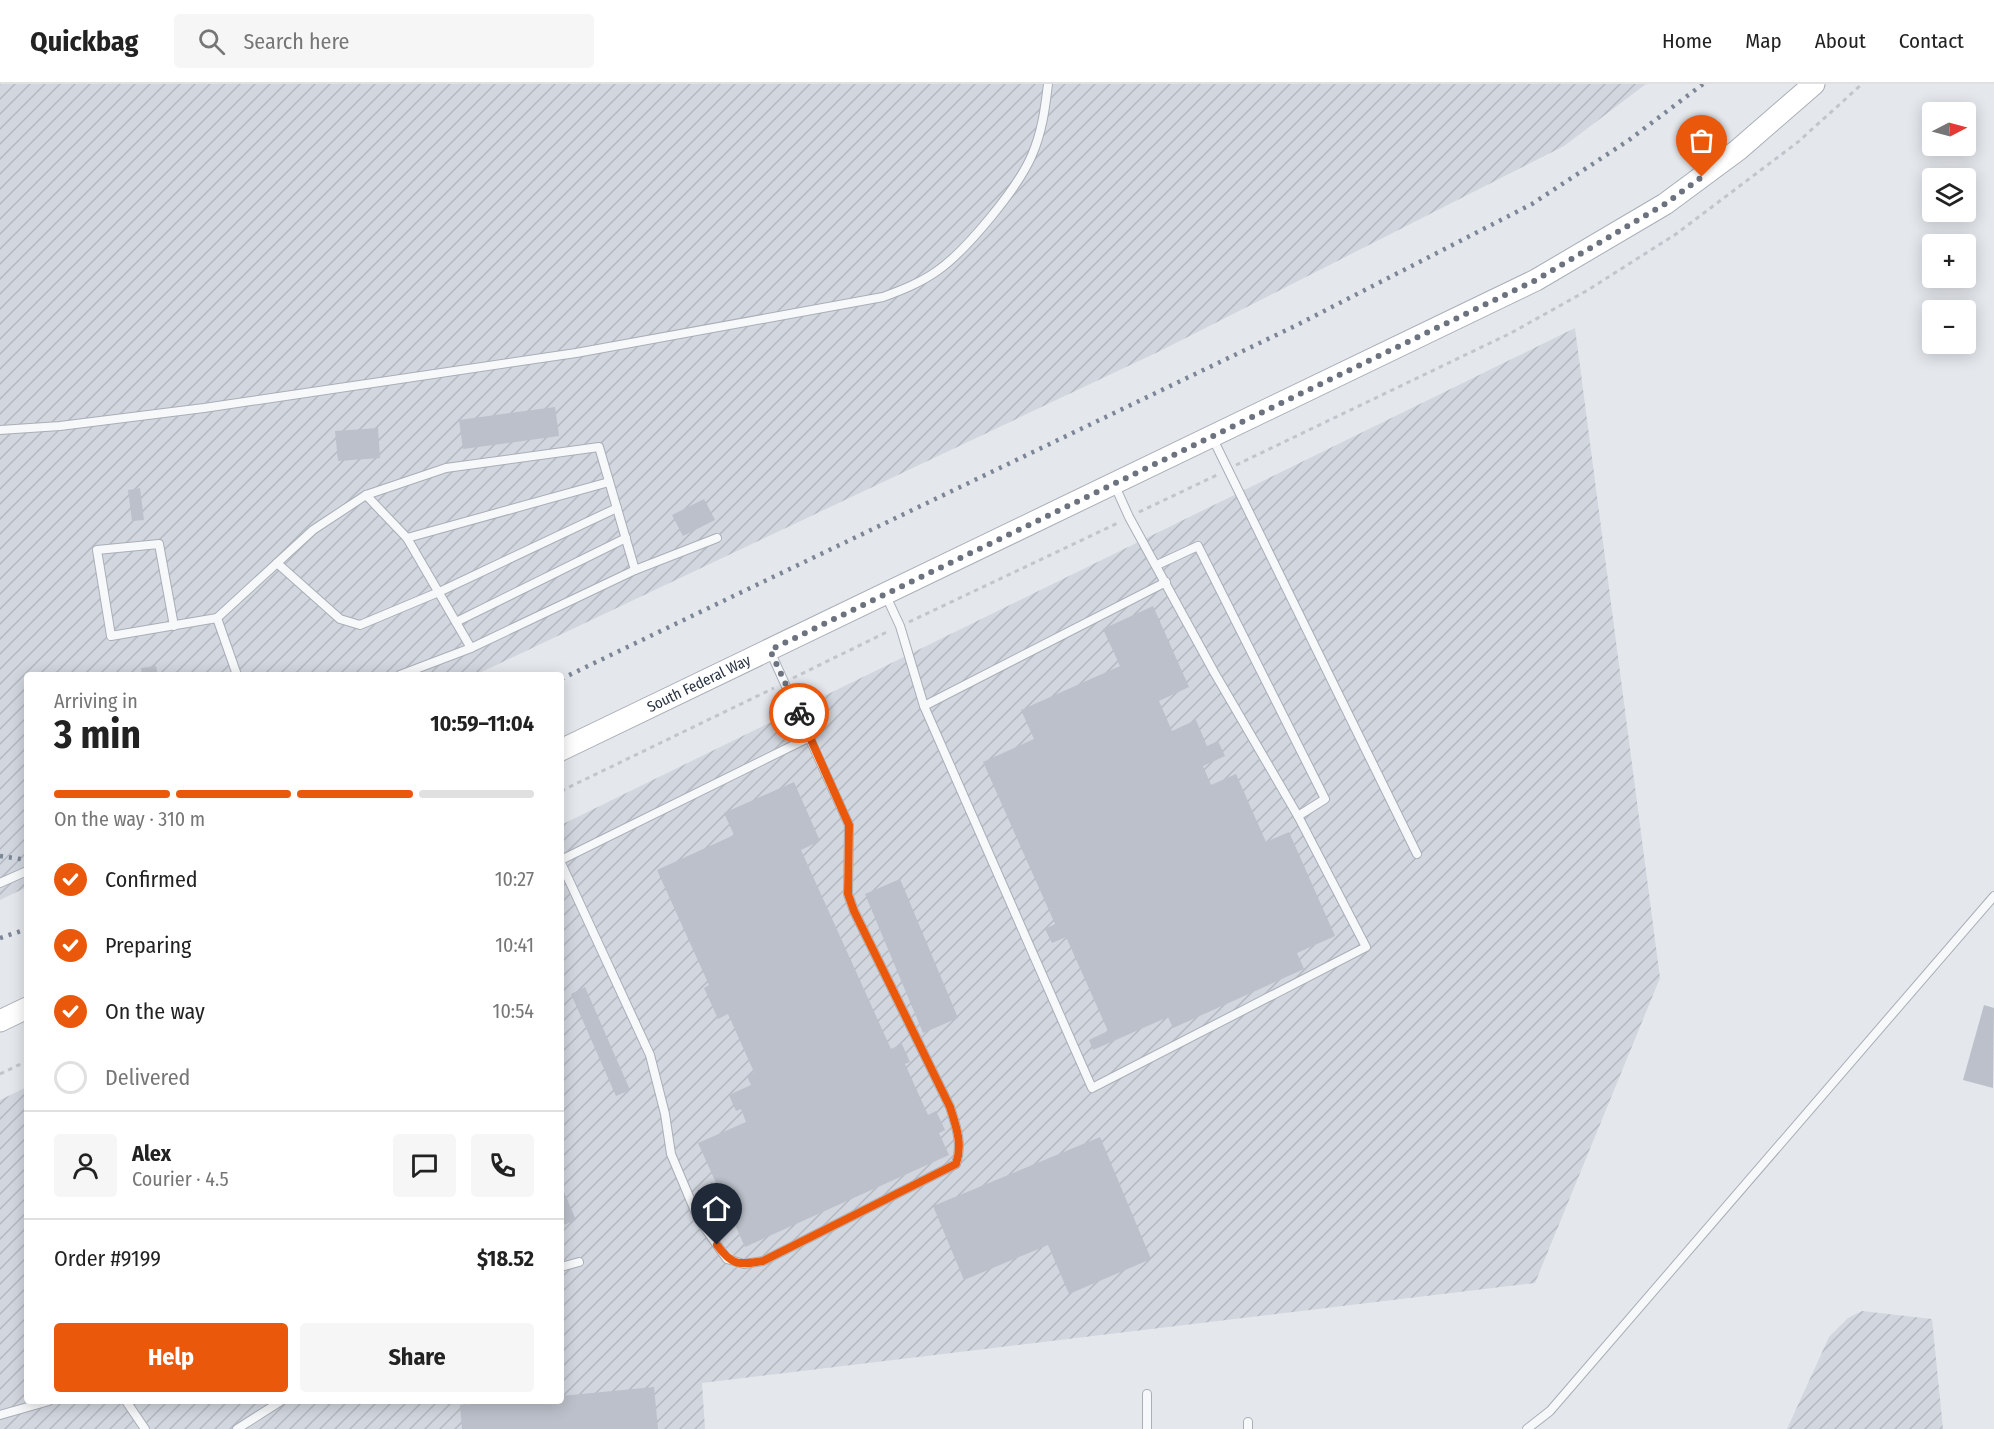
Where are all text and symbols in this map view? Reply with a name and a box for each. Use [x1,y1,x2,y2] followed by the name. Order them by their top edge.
[174,14,594,68] search box
[30,25,138,58] text: Quickbag
[195,25,228,58] icon: search
[243,28,349,55] text: Search here
[1662,28,1712,54] text: Home
[1745,28,1782,54] text: Map
[1815,28,1866,54] text: About
[1899,28,1964,54] text: Contact
[1922,102,1976,156] north arrow
[1922,102,1976,354] map controls
[1676,115,1727,177] pin
[1685,124,1718,157] icon: bag
[1922,168,1976,222] button: layers
[1922,234,1976,288] button: +
[1922,300,1976,354] button: −
[644,651,754,716] street label: South Federal Way
[769,683,829,743] courier
[54,689,138,713] text: Arriving in
[783,697,816,730] icon: bike
[430,710,534,737] text: 10:59–11:04
[54,712,141,758] text: 3 min
[54,807,205,831] text: On the way · 310 m
[54,863,87,896] icon: check
[105,866,198,893] text: Confirmed
[495,867,534,891] text: 10:27
[54,929,87,962] icon: check
[105,932,191,959] text: Preparing
[495,933,534,957] text: 10:41
[54,995,87,1028] icon: check
[105,998,205,1025] text: On the way
[493,999,534,1023] text: 10:54
[105,1064,190,1091] text: Delivered
[54,1134,117,1197] button: person
[393,1134,456,1197] button: chat
[471,1134,534,1197] button: phone
[132,1140,171,1167] text: Alex
[132,1167,229,1191] text: Courier · 4.5
[691,1183,742,1245] pin
[700,1192,733,1225] icon: home
[54,1245,161,1272] text: Order #9199
[477,1245,534,1272] text: $18.52
[54,1323,288,1392] button: Help
[300,1323,534,1392] button: Share

